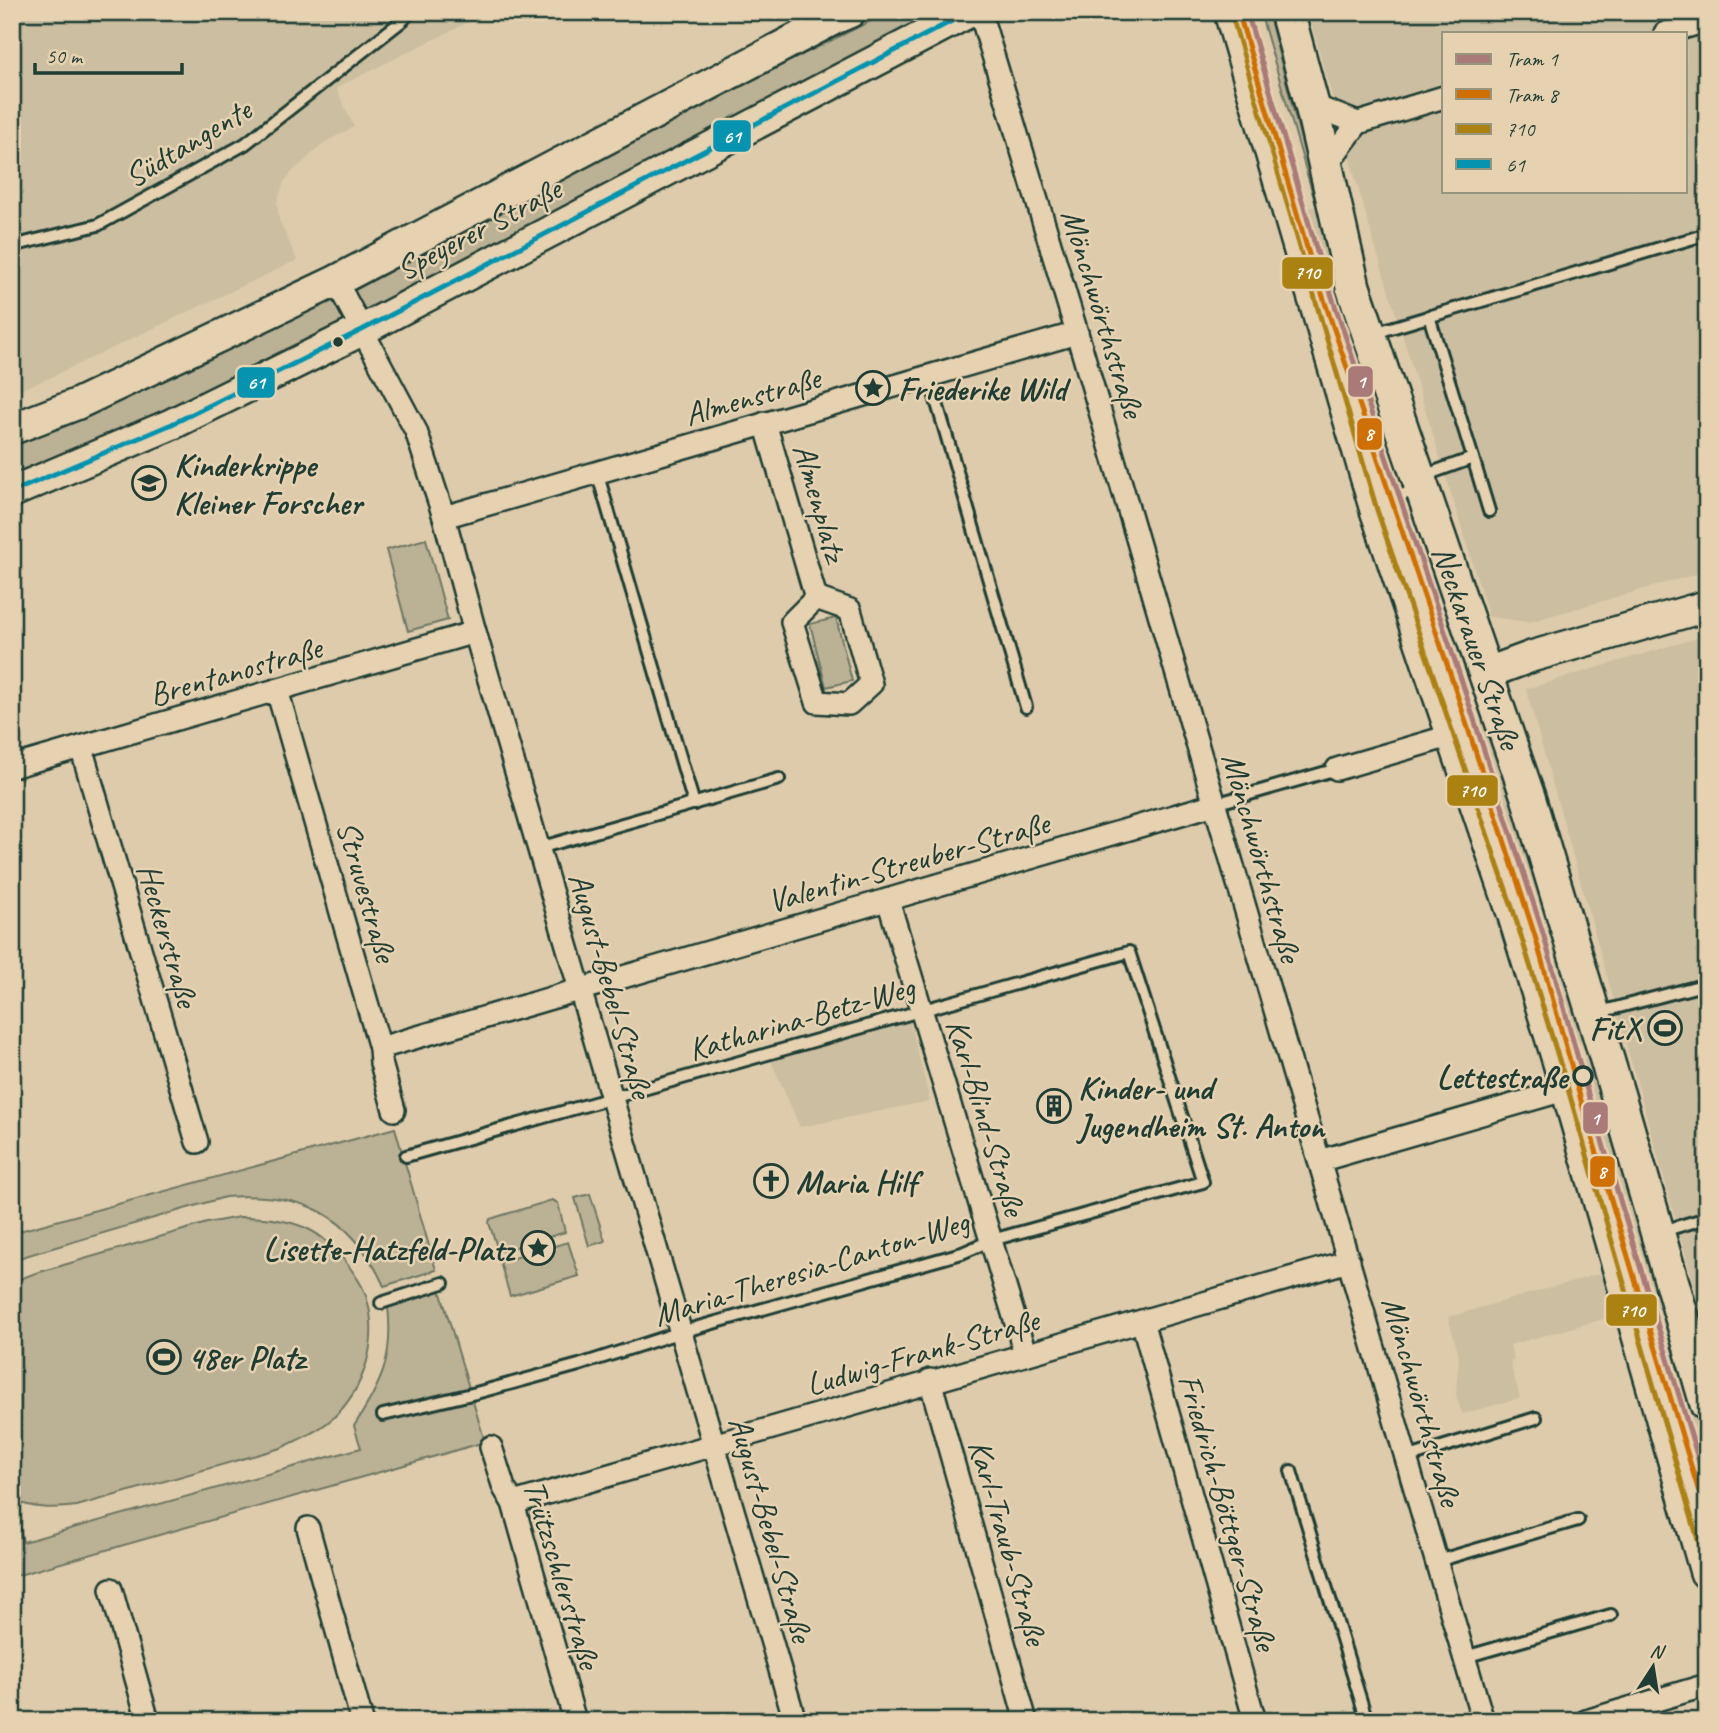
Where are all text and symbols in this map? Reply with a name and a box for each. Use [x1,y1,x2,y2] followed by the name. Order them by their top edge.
[35,32,182,76] scale bar
[1442,32,1688,192] legend
[46,43,84,69] text: 50 m
[1506,46,1560,72] text: Tram 1
[1506,82,1561,108] text: Tram 8
[117,88,260,197] street label: Südtangente
[1506,116,1536,142] text: 710
[712,119,752,153] line badge: 61
[723,125,743,149] text: 61
[1506,152,1526,178] text: 61
[389,167,570,290] street label: Speyerer Straße
[1051,204,1155,425] street label: Mönchwörthstraße
[1281,256,1334,290] line badge: 710
[1294,261,1322,285] text: 710
[331,335,345,349] unlabelled marker
[680,356,827,435] street label: Almenstraße
[1347,365,1374,398] line badge: 1
[236,366,276,399] line badge: 61
[898,368,1072,410] place label: Friederike Wild
[854,369,892,407] place icon: Friederike Wild
[1357,370,1368,394] text: 1
[247,371,267,395] text: 61
[1356,417,1383,451] line badge: 8
[1365,422,1376,446] text: 8
[783,439,858,569] street label: Almenplatz
[174,444,365,524] place label: Kinderkrippe Kleiner Forscher
[130,464,168,502] school or university icon: Kinderkrippe Kleiner Forscher
[1423,540,1532,757] street label: Neckarauer Straße
[144,626,329,716] street label: Brentanostraße
[1212,748,1313,969] street label: Mönchwörthstraße
[1446,774,1499,807] line badge: 710
[1459,779,1487,803] text: 710
[763,801,1056,922] street label: Valentin-Streuber-Straße
[327,816,408,969] street label: Struvestraße
[128,859,209,1014] street label: Heckerstraße
[559,868,664,1105] street label: August-Bebel-Straße
[683,965,920,1070] street label: Katharina-Betz-Weg
[1590,1008,1644,1050] place label: FitX
[1646,1009,1684,1047] sports icon: FitX
[936,1014,1037,1223] street label: Karl-Blind-Straße
[1437,1056,1570,1098] place label: Lettestraße
[1573,1066,1593,1086] marker: Lettestraße
[1076,1067,1326,1147] place label: Kinder- und Jugendheim St. Anton
[1035,1087,1073,1125] building icon: Kinder- und Jugendheim St. Anton
[1582,1101,1609,1135] line badge: 1
[1591,1107,1602,1131] text: 1
[1589,1155,1616,1188] line badge: 8
[1598,1160,1609,1184] text: 8
[796,1161,924,1203] place label: Maria Hilf
[752,1162,790,1200] church icon: Maria Hilf
[649,1200,975,1336] street label: Maria-Theresia-Canton-Weg
[263,1228,517,1270] place label: Lisette-Hatzfeld-Platz
[519,1229,557,1267] place icon: Lisette-Hatzfeld-Platz
[1372,1292,1473,1513] street label: Mönchwörthstraße
[1605,1293,1658,1327] line badge: 710
[801,1298,1046,1405] street label: Ludwig-Frank-Straße
[1619,1299,1647,1323] text: 710
[188,1337,308,1379] place label: 48er Platz
[145,1338,183,1376] sports icon: 48er Platz
[1168,1369,1288,1658] street label: Friedrich-Böttger-Straße
[719,1412,824,1649] street label: August-Bebel-Straße
[959,1435,1058,1652] street label: Karl-Traub-Straße
[513,1475,611,1676] street label: Trützschlerstraße
[1618,1632,1688,1702] north arrow
[1648,1638,1668,1665] text: N

